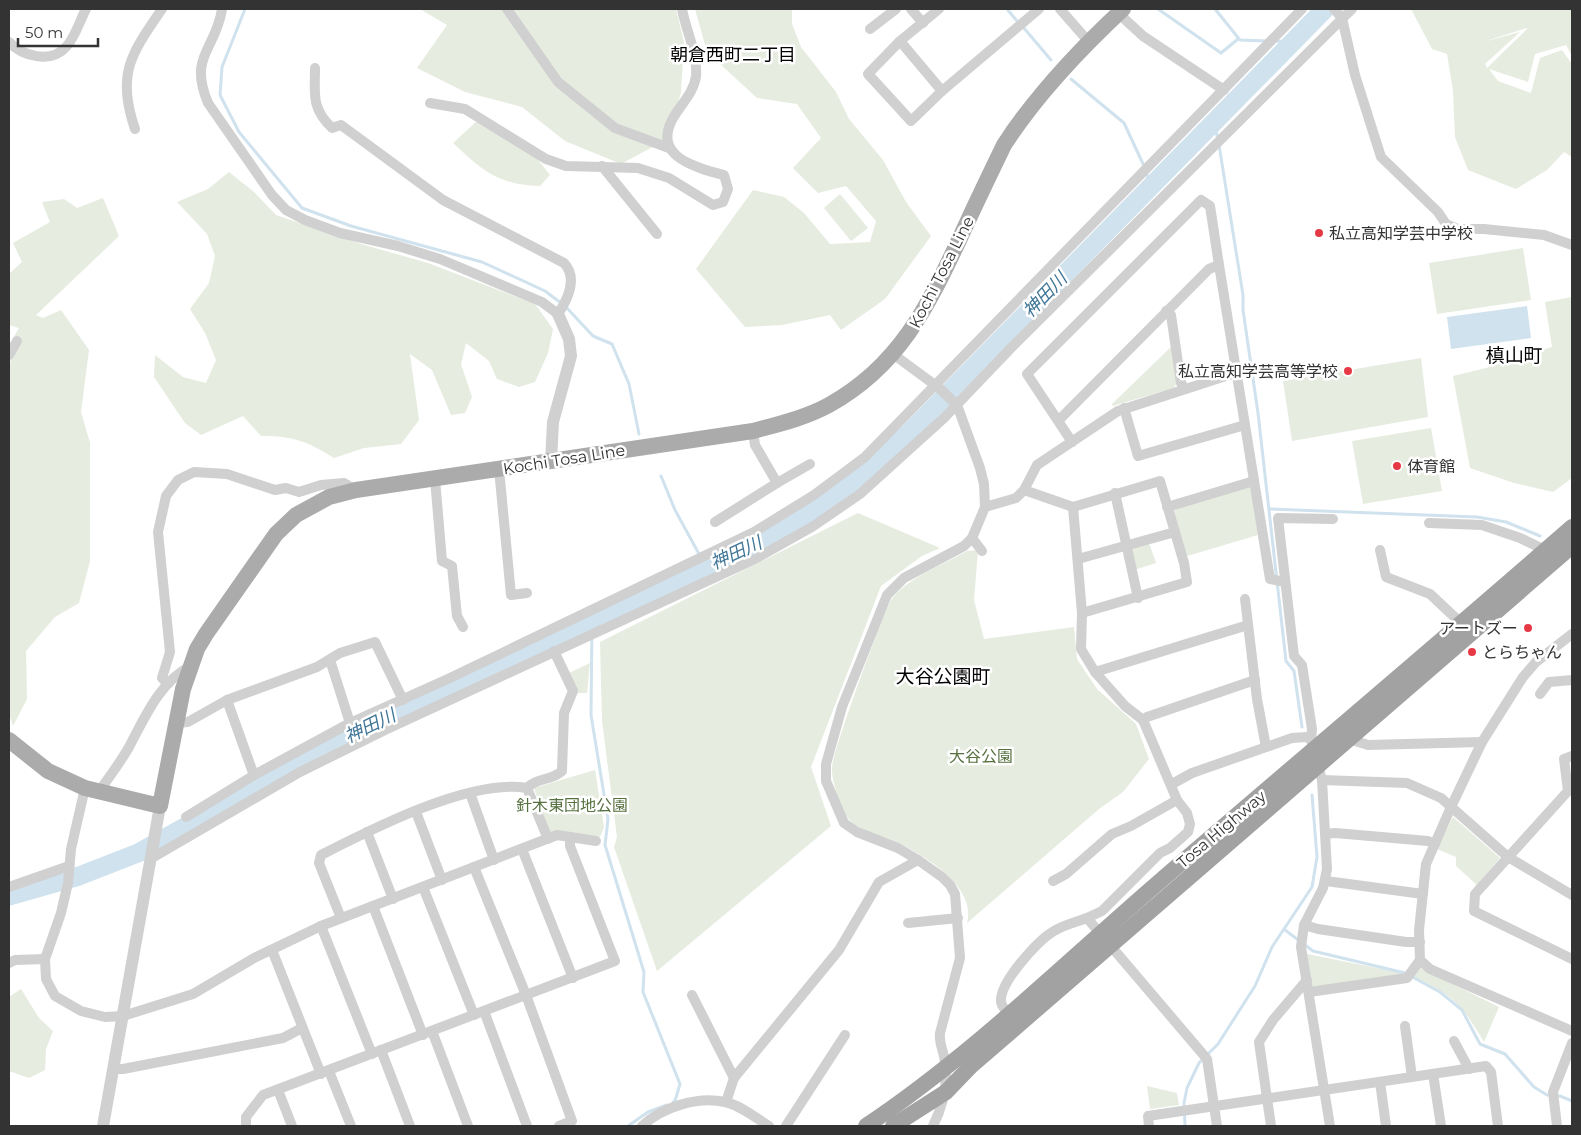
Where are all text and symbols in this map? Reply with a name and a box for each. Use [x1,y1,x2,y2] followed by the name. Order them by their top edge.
[18,15,98,47] scale bar
[25,23,63,42] text: 50 m
[670,44,796,66] district label: 朝倉西町二丁目
[905,213,978,331] street label: Kochi Tosa Line
[1329,224,1473,243] place label: 私立高知学芸中学校
[1313,227,1325,239] marker: 私立高知学芸中学校
[1018,266,1073,322] water label: 神田川
[1485,344,1543,367] district label: 槙山町
[1178,362,1338,381] place label: 私立高知学芸高等学校
[1342,365,1354,377] marker: 私立高知学芸高等学校
[502,440,626,479] street label: Kochi Tosa Line
[1407,457,1455,476] place label: 体育館
[1391,460,1403,472] marker: 体育館
[707,531,767,574] water label: 神田川
[1439,619,1518,638] place label: アートズー
[1522,622,1534,634] marker: アートズー
[1482,643,1562,662] place label: とらちゃん
[1466,646,1478,658] marker: とらちゃん
[895,665,991,688] district label: 大谷公園町
[341,703,401,748] water label: 神田川
[949,747,1013,766] park label: 大谷公園
[1173,786,1270,872] street label: Tosa Highway
[516,796,628,815] park label: 針木東団地公園

